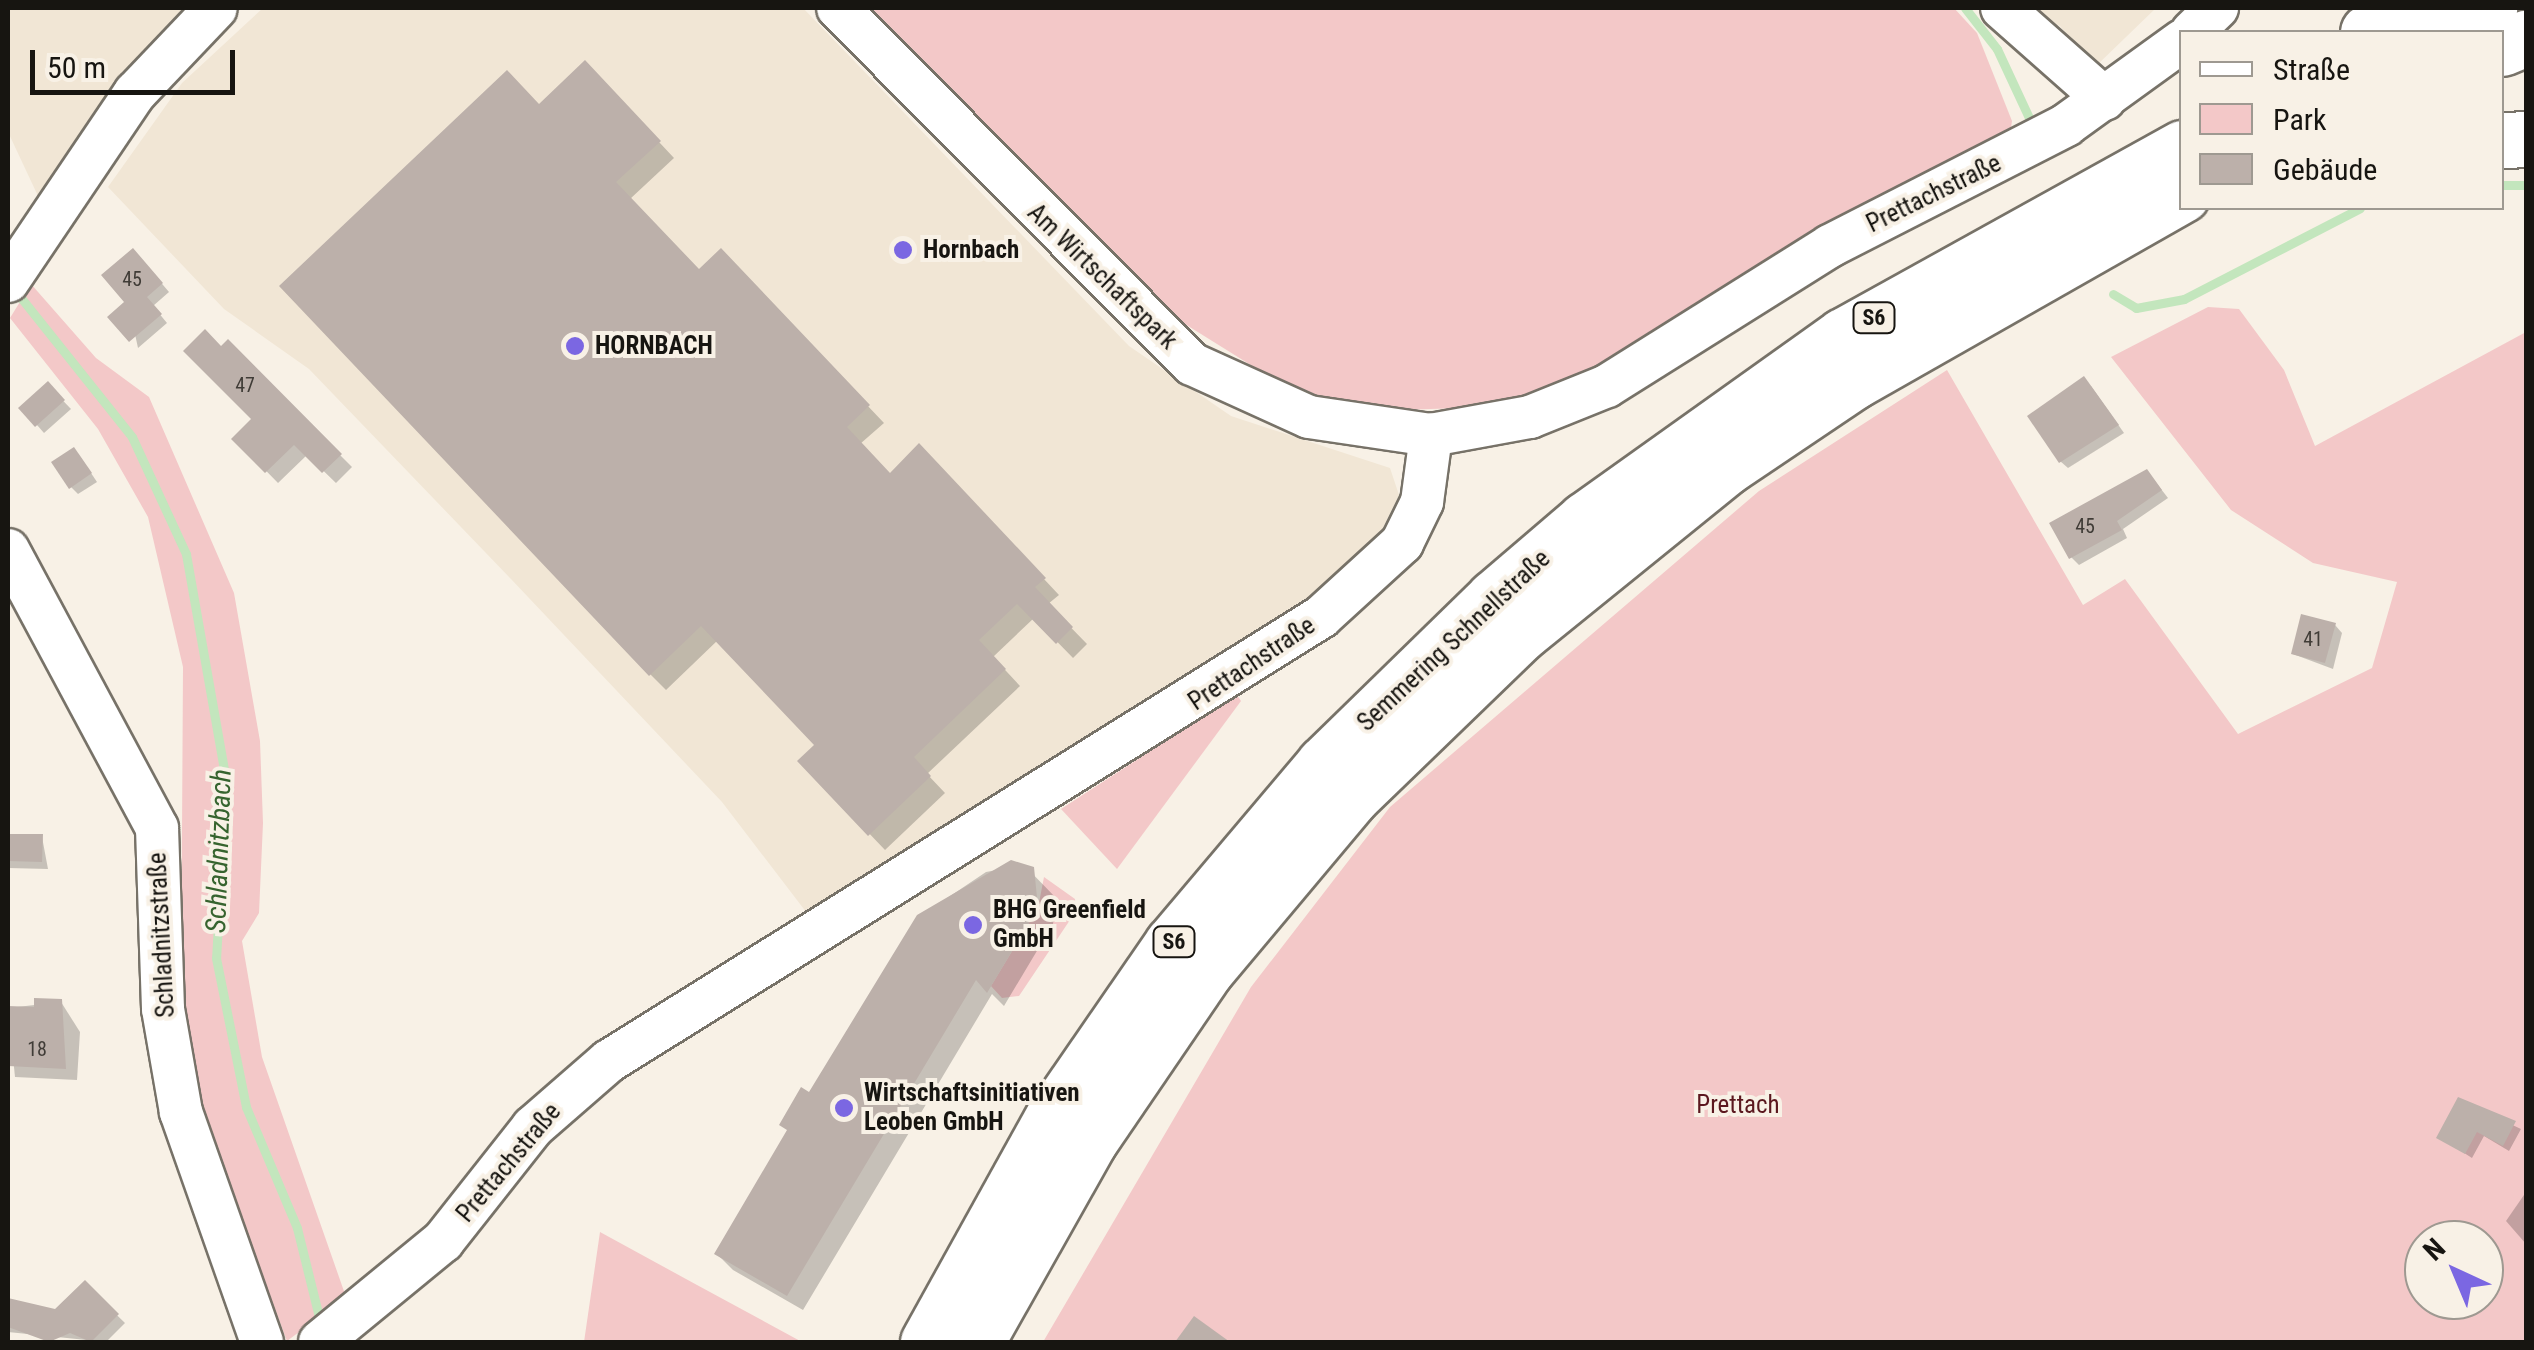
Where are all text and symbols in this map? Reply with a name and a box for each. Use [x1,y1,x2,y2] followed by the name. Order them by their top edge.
[35,30,240,92] scale bar
[2179,30,2504,210] legend
[47,50,106,85] text: 50 m
[2273,52,2350,87] text: Straße
[2273,102,2327,137] text: Park
[1862,149,2006,239] street label: Prettachstraße
[2273,152,2377,187] text: Gebäude
[1021,198,1183,356] street label: Am Wirtschaftspark
[923,235,1019,265] place label: Hornbach
[892,239,914,261] marker: Hornbach
[122,267,142,291] house number: 45
[1852,301,1896,335] road number: S6
[595,331,713,361] place label: HORNBACH
[564,335,586,357] marker: HORNBACH
[235,373,255,397] house number: 47
[2075,514,2095,538] house number: 45
[1352,544,1556,738] street label: Semmering Schnellstraße
[1183,611,1321,717] street label: Prettachstraße
[2303,627,2323,651] house number: 41
[199,769,239,933] water label: Schladnitzbach
[143,852,181,1018] street label: Schladnitzstraße
[993,896,1146,955] place label: BHG Greenfield GmbH
[962,914,984,936] marker: BHG Greenfield GmbH
[1152,925,1196,959] road number: S6
[27,1037,47,1061] house number: 18
[864,1079,1080,1138] place label: Wirtschaftsinitiativen Leoben GmbH
[1696,1090,1780,1120] park label: Prettach
[451,1097,567,1229] street label: Prettachstraße
[833,1097,855,1119] marker: Wirtschaftsinitiativen Leoben GmbH
[2404,1220,2504,1320] north arrow
[2417,1232,2452,1267] text: N

